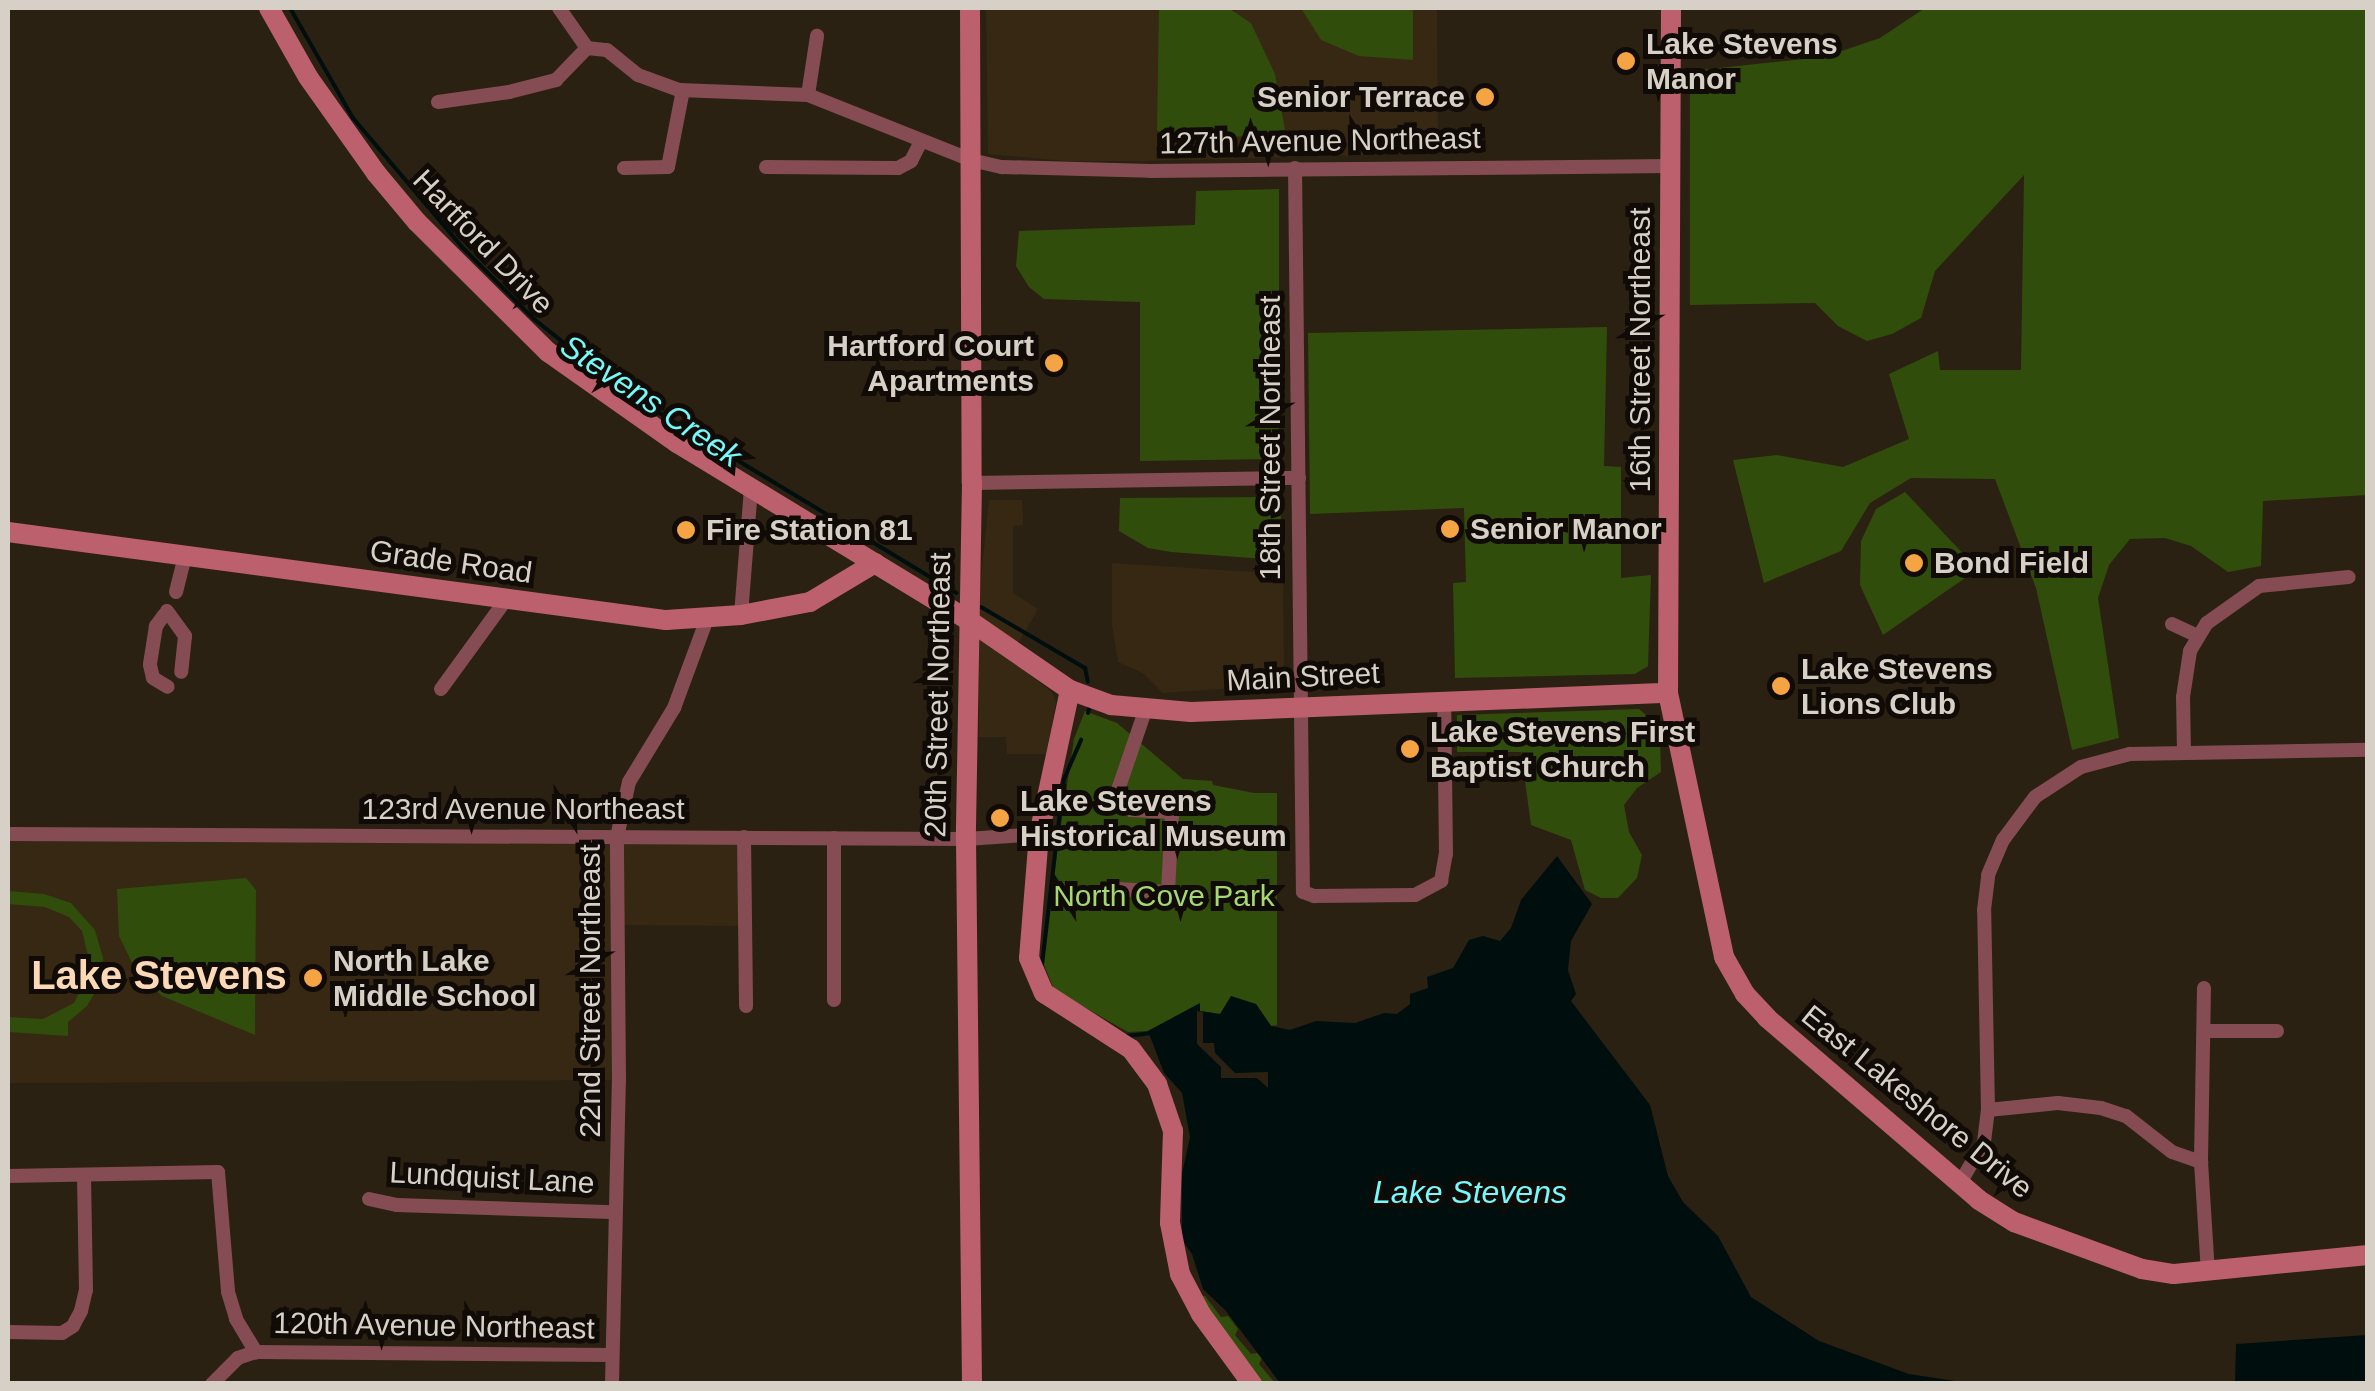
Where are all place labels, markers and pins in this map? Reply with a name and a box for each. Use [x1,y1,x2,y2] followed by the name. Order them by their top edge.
[1646,26,1838,96] place label: Lake Stevens Manor
[1615,50,1637,72] marker: Lake Stevens Manor
[1257,79,1465,115] place label: Senior Terrace
[1474,86,1496,108] marker: Senior Terrace
[827,328,1034,398] place label: Hartford Court Apartments
[1043,352,1065,374] marker: Hartford Court Apartments
[1470,511,1662,547] place label: Senior Manor
[706,512,913,548] place label: Fire Station 81
[1439,518,1461,540] marker: Senior Manor
[675,519,697,541] marker: Fire Station 81
[1934,545,2089,581] place label: Bond Field
[1903,552,1925,574] marker: Bond Field
[1801,651,1993,722] place label: Lake Stevens Lions Club
[1770,675,1792,697] marker: Lake Stevens Lions Club
[1430,714,1695,784] place label: Lake Stevens First Baptist Church
[1399,738,1421,760] marker: Lake Stevens First Baptist Church
[1020,783,1287,854] place label: Lake Stevens Historical Museum
[989,807,1011,829] marker: Lake Stevens Historical Museum
[333,943,536,1014] place label: North Lake Middle School
[302,967,324,989] marker: North Lake Middle School

